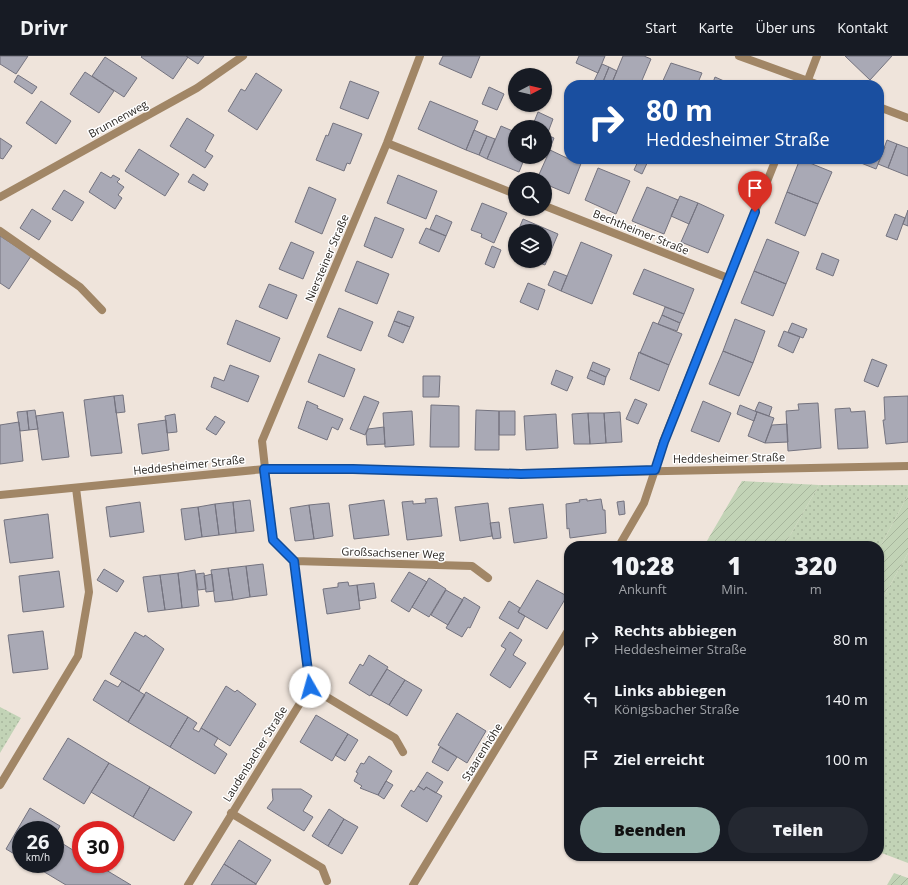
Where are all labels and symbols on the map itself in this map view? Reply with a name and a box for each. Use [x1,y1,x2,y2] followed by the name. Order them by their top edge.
[508,68,552,112] north arrow
[86,96,150,141] street label: Brunnenweg
[738,171,772,212] pin
[591,205,691,258] street label: Bechtheimer Straße
[301,212,352,304] street label: Niersteiner Straße
[673,449,785,466] street label: Heddesheimer Straße
[132,451,246,478] street label: Heddesheimer Straße
[341,543,445,562] street label: Großsachsener Weg
[289,666,331,708] position arrow
[219,703,290,804] street label: Laudenbacher Straße
[458,720,505,784] street label: Staarenhöhe
[72,821,124,873] speed limit sign: 30

